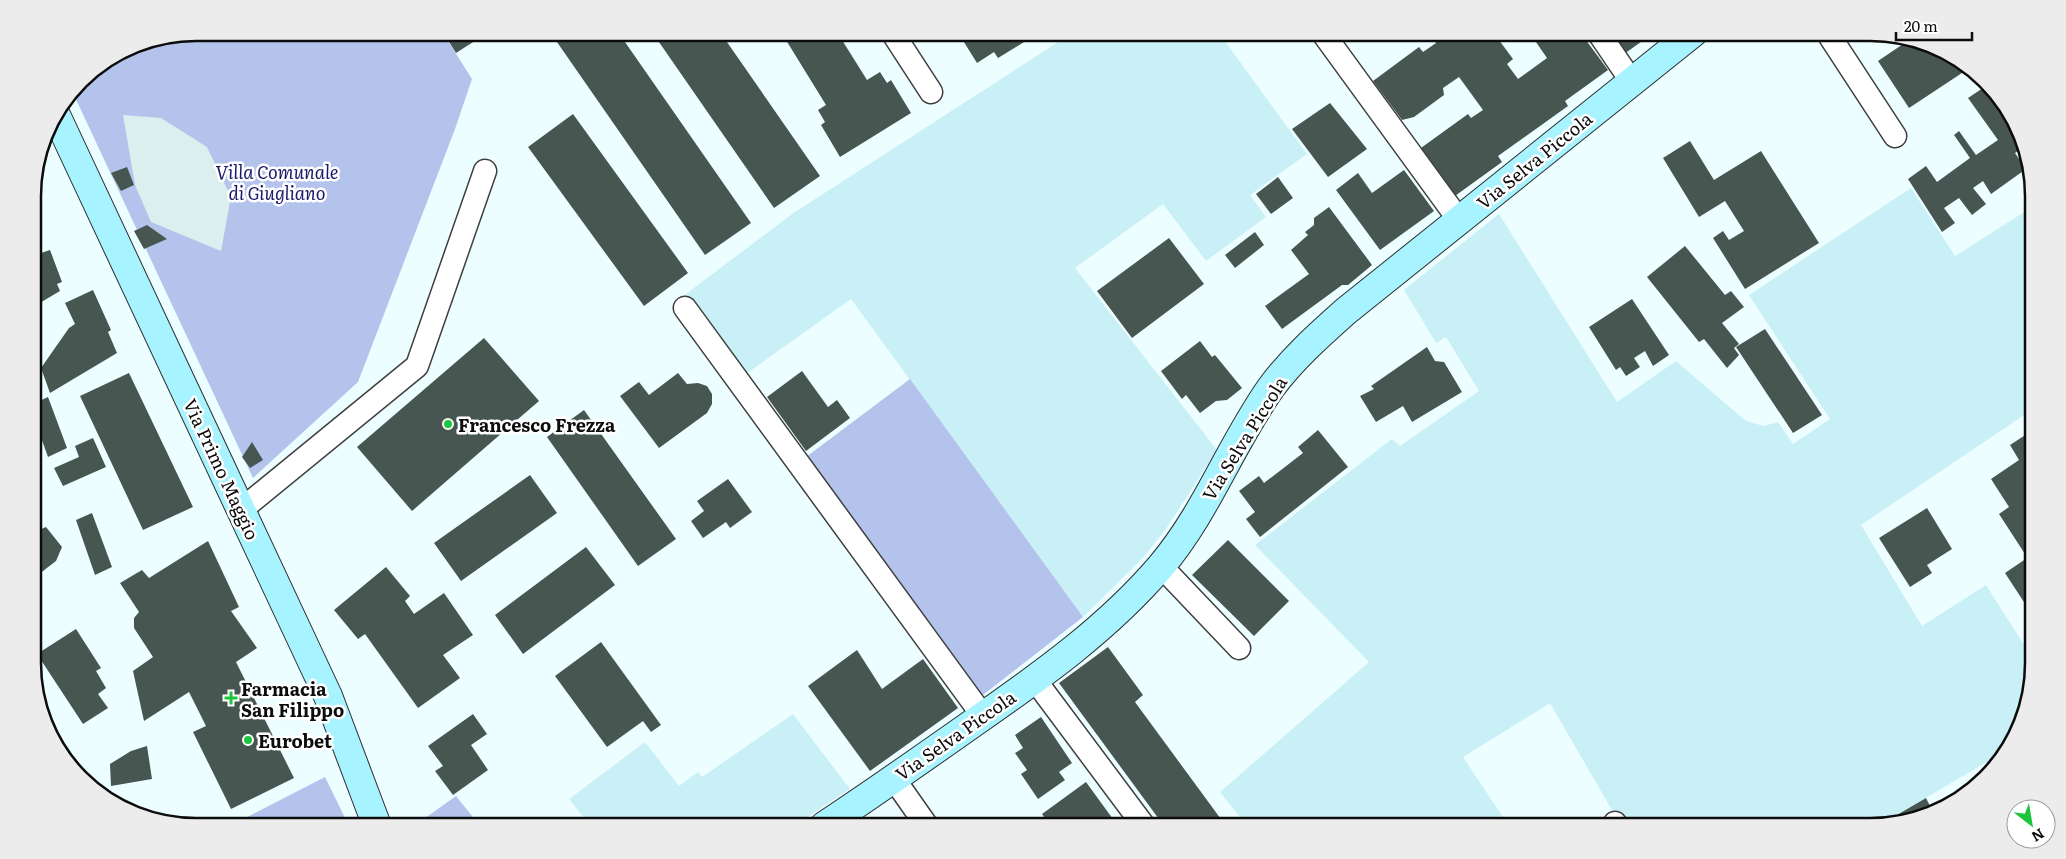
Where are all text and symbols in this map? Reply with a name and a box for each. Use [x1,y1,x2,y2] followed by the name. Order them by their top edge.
[1896,10,1972,42] scale bar
[1904,14,1938,37] text: 20 m
[1470,105,1598,215] street label: Via Selva Piccola
[216,158,338,206] park label: Villa Comunale di Giugliano
[1195,370,1293,505] street label: Via Selva Piccola
[177,394,267,544] street label: Via Primo Maggio
[458,411,616,438] place label: Francesco Frezza
[442,418,454,430] marker: Francesco Frezza
[241,675,344,723] place label: Farmacia San Filippo
[889,683,1021,787] street label: Via Selva Piccola
[225,692,237,704] marker: Farmacia San Filippo
[258,727,332,754] place label: Eurobet
[242,734,254,746] marker: Eurobet
[2006,799,2056,849] north arrow
[2028,824,2048,848] text: N

